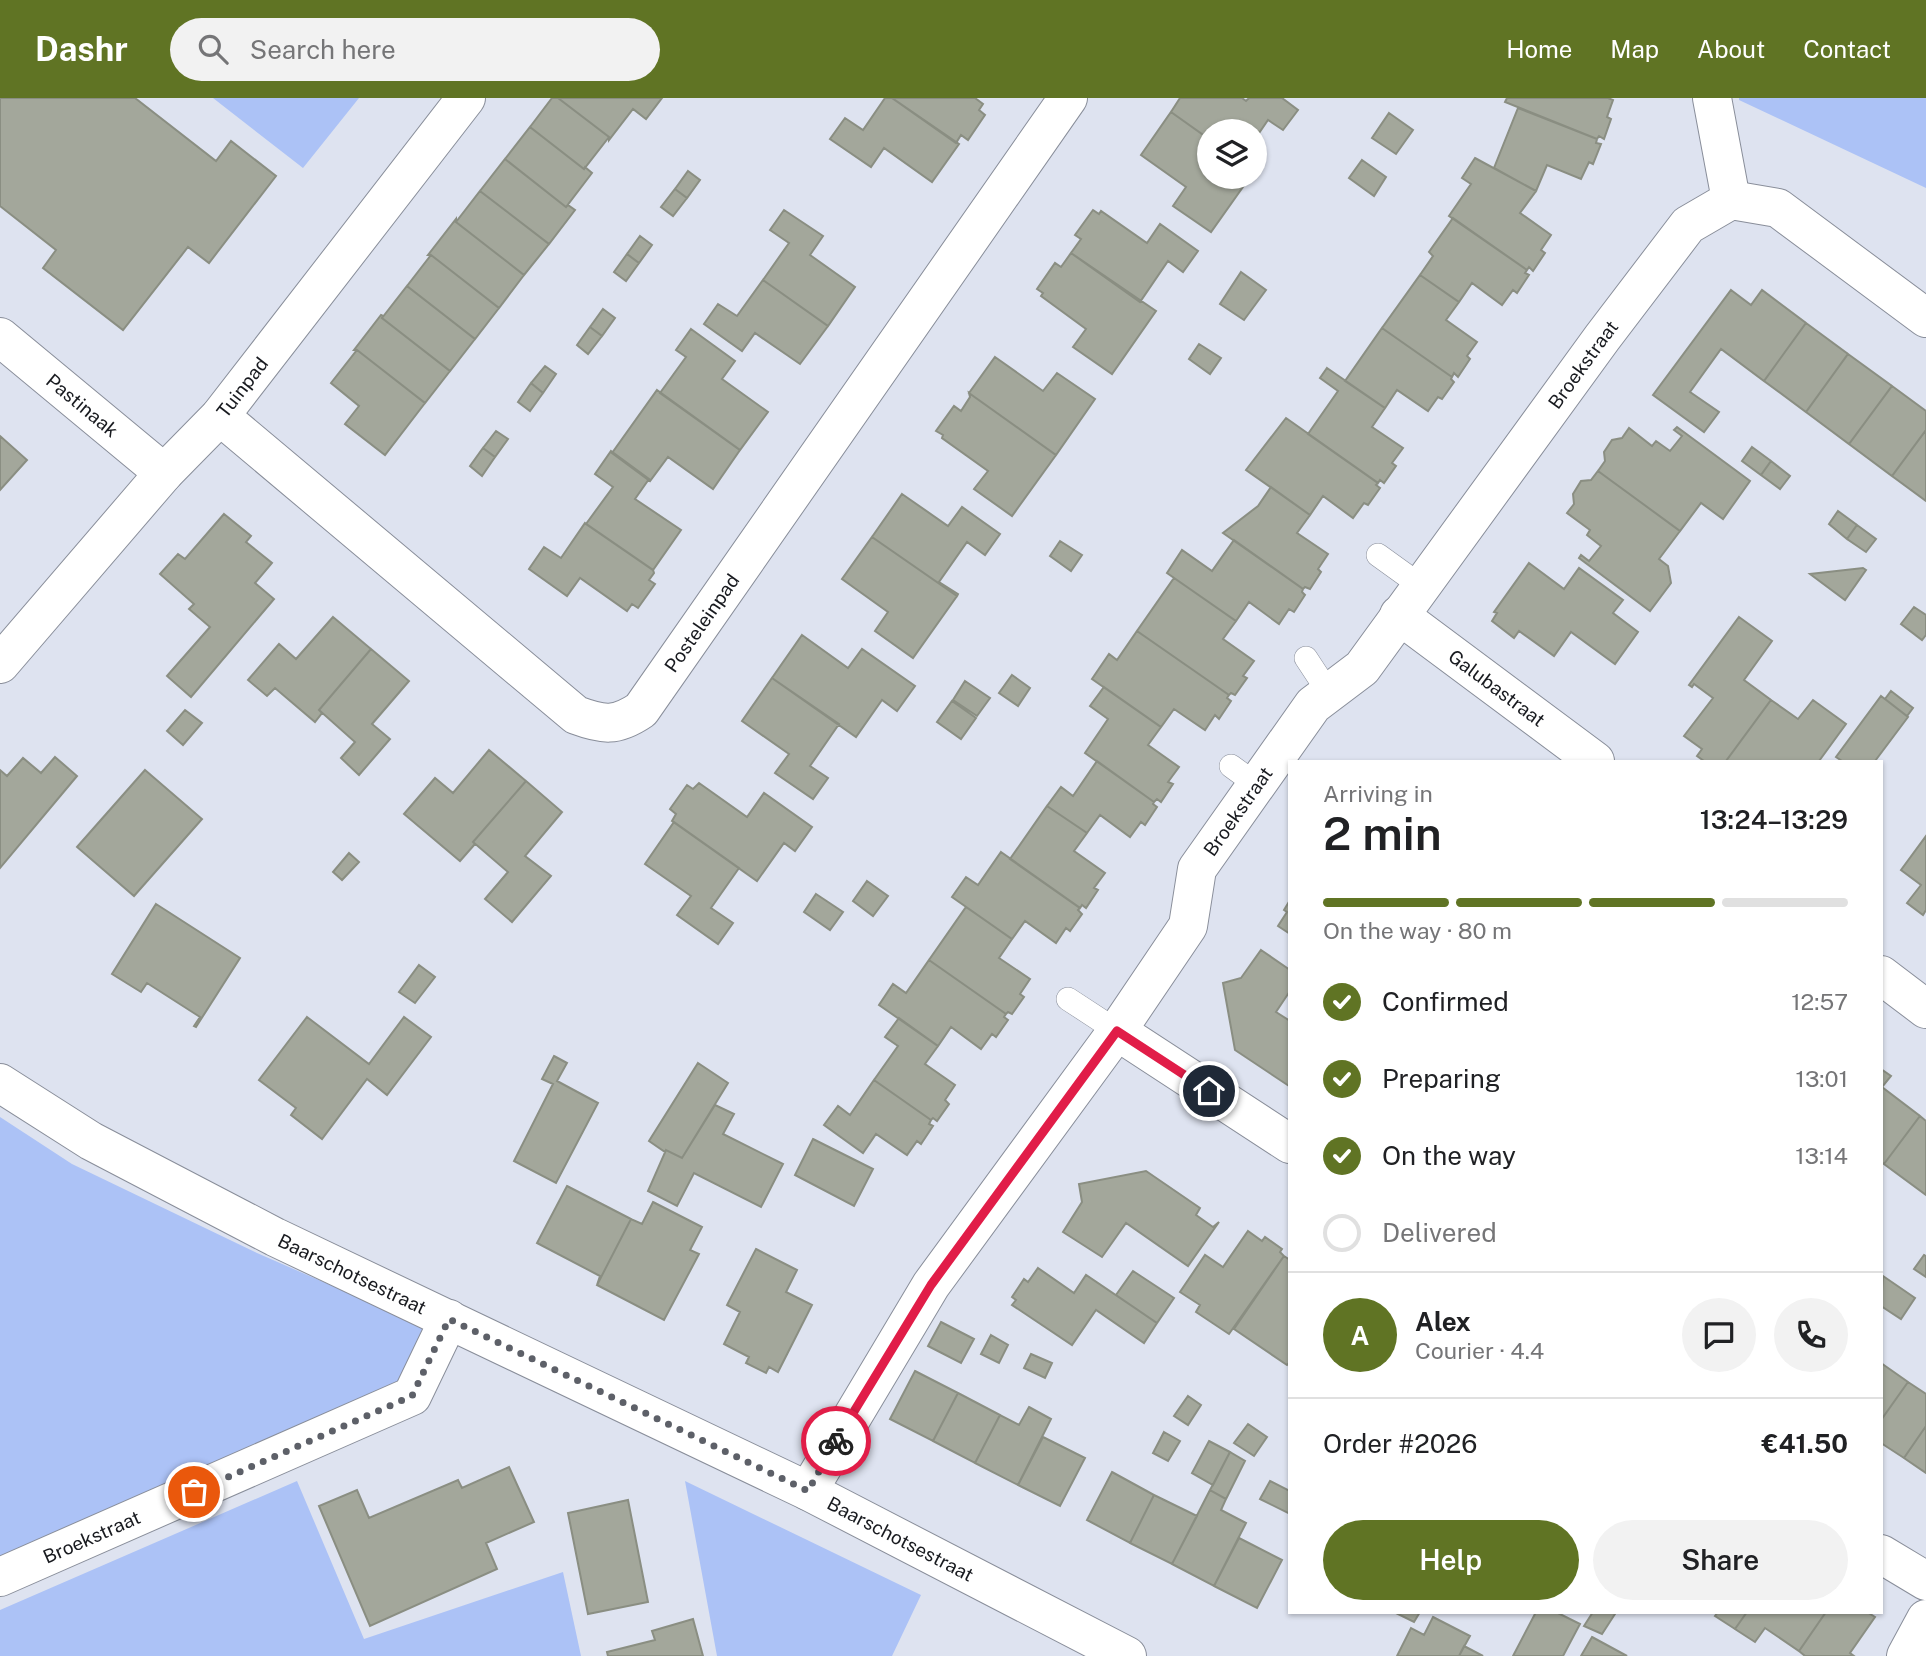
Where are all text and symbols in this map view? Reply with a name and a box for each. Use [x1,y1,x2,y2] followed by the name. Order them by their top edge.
[170,18,660,81] search box
[35,30,128,68] text: Dashr
[194,30,232,68] icon: search
[250,34,396,65] text: Search here
[1506,35,1572,63] text: Home
[1610,35,1659,63] text: Map
[1697,35,1765,63] text: About
[1803,35,1891,63] text: Contact
[1197,119,1267,189] map controls
[1197,119,1267,189] button: layers
[1543,316,1623,413] street label: Broekstraat
[212,353,272,422] street label: Tuinpad
[42,369,123,442] street label: Pastinaak
[660,570,744,676] street label: Posteleinpad
[1444,645,1549,731] street label: Galubastraat
[1199,762,1277,860] street label: Broekstraat
[1323,780,1433,807] text: Arriving in
[1700,804,1848,835] text: 13:24–13:29
[1323,806,1442,860] text: 2 min
[1323,917,1512,944] text: On the way · 80 m
[1323,983,1361,1021] icon: check
[1382,986,1509,1017] text: Confirmed
[1791,988,1848,1015] text: 12:57
[1323,1060,1361,1098] icon: check
[1179,1061,1239,1121] pin
[1382,1063,1501,1094] text: Preparing
[1796,1065,1848,1092] text: 13:01
[1190,1072,1228,1110] icon: home
[1323,1137,1361,1175] icon: check
[1382,1140,1516,1171] text: On the way
[1795,1142,1848,1169] text: 13:14
[1382,1217,1497,1248] text: Delivered
[274,1229,430,1319] street label: Baarschotsestraat
[1682,1298,1756,1372] button: chat
[1774,1298,1848,1372] button: phone
[1415,1306,1471,1337] text: Alex
[1351,1320,1369,1351] text: A
[1415,1337,1544,1364] text: Courier · 4.4
[801,1406,871,1476] courier
[817,1422,855,1460] icon: bike
[1323,1428,1477,1459] text: Order #2026
[1762,1428,1848,1459] text: €41.50
[164,1462,224,1522] pin
[175,1473,213,1511] icon: bag
[824,1492,977,1586] street label: Baarschotsestraat
[40,1506,144,1568] street label: Broekstraat
[1323,1520,1579,1600] button: Help
[1593,1520,1848,1600] button: Share

